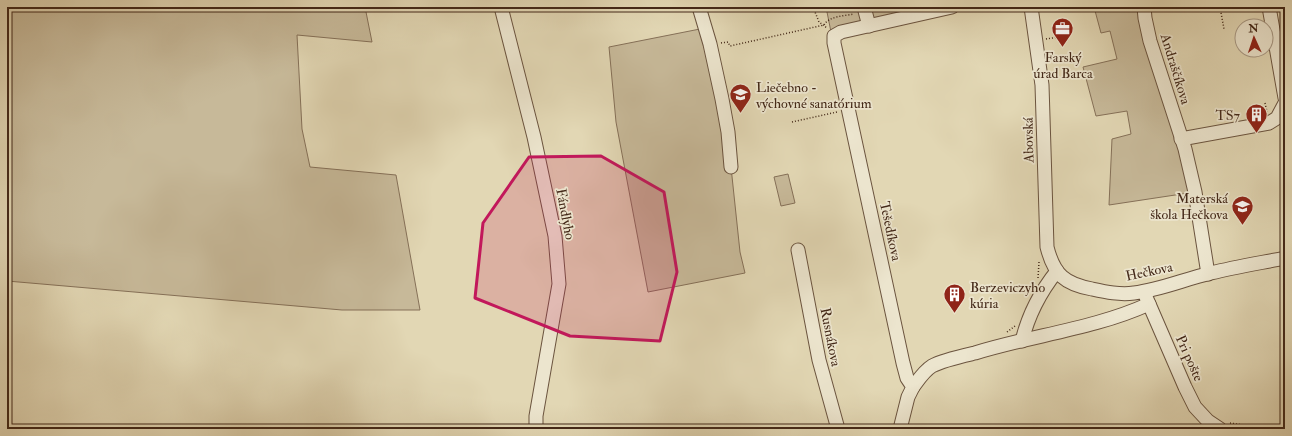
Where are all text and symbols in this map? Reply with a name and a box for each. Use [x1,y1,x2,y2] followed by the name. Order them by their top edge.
[1050,16,1076,49] office icon: Farský úrad Barca
[1234,18,1274,58] north arrow
[1247,22,1260,35] text: N
[1156,31,1194,107] street label: Andraščíkova
[1033,49,1093,82] place label: Farský úrad Barca
[755,79,872,113] place label: Liečebno - výchovné sanatórium
[728,82,754,115] school or university icon: Liečebno - výchovné sanatórium
[1243,102,1269,135] building icon: TS7
[1215,107,1241,124] place label: TS7
[1020,117,1037,164] street label: Abovská
[551,187,579,242] street label: Fándlyho
[1150,190,1228,223] place label: Materská škola Hečkova
[1230,193,1256,226] school or university icon: Materská škola Hečkova
[876,200,905,263] street label: Tešedíkova
[1124,258,1174,285] street label: Hečkova
[970,279,1045,312] place label: Berzeviczyho kúria
[941,282,967,315] building icon: Berzeviczyho kúria
[816,306,845,368] street label: Rusnákova
[1171,332,1207,385] street label: Pri pošte

